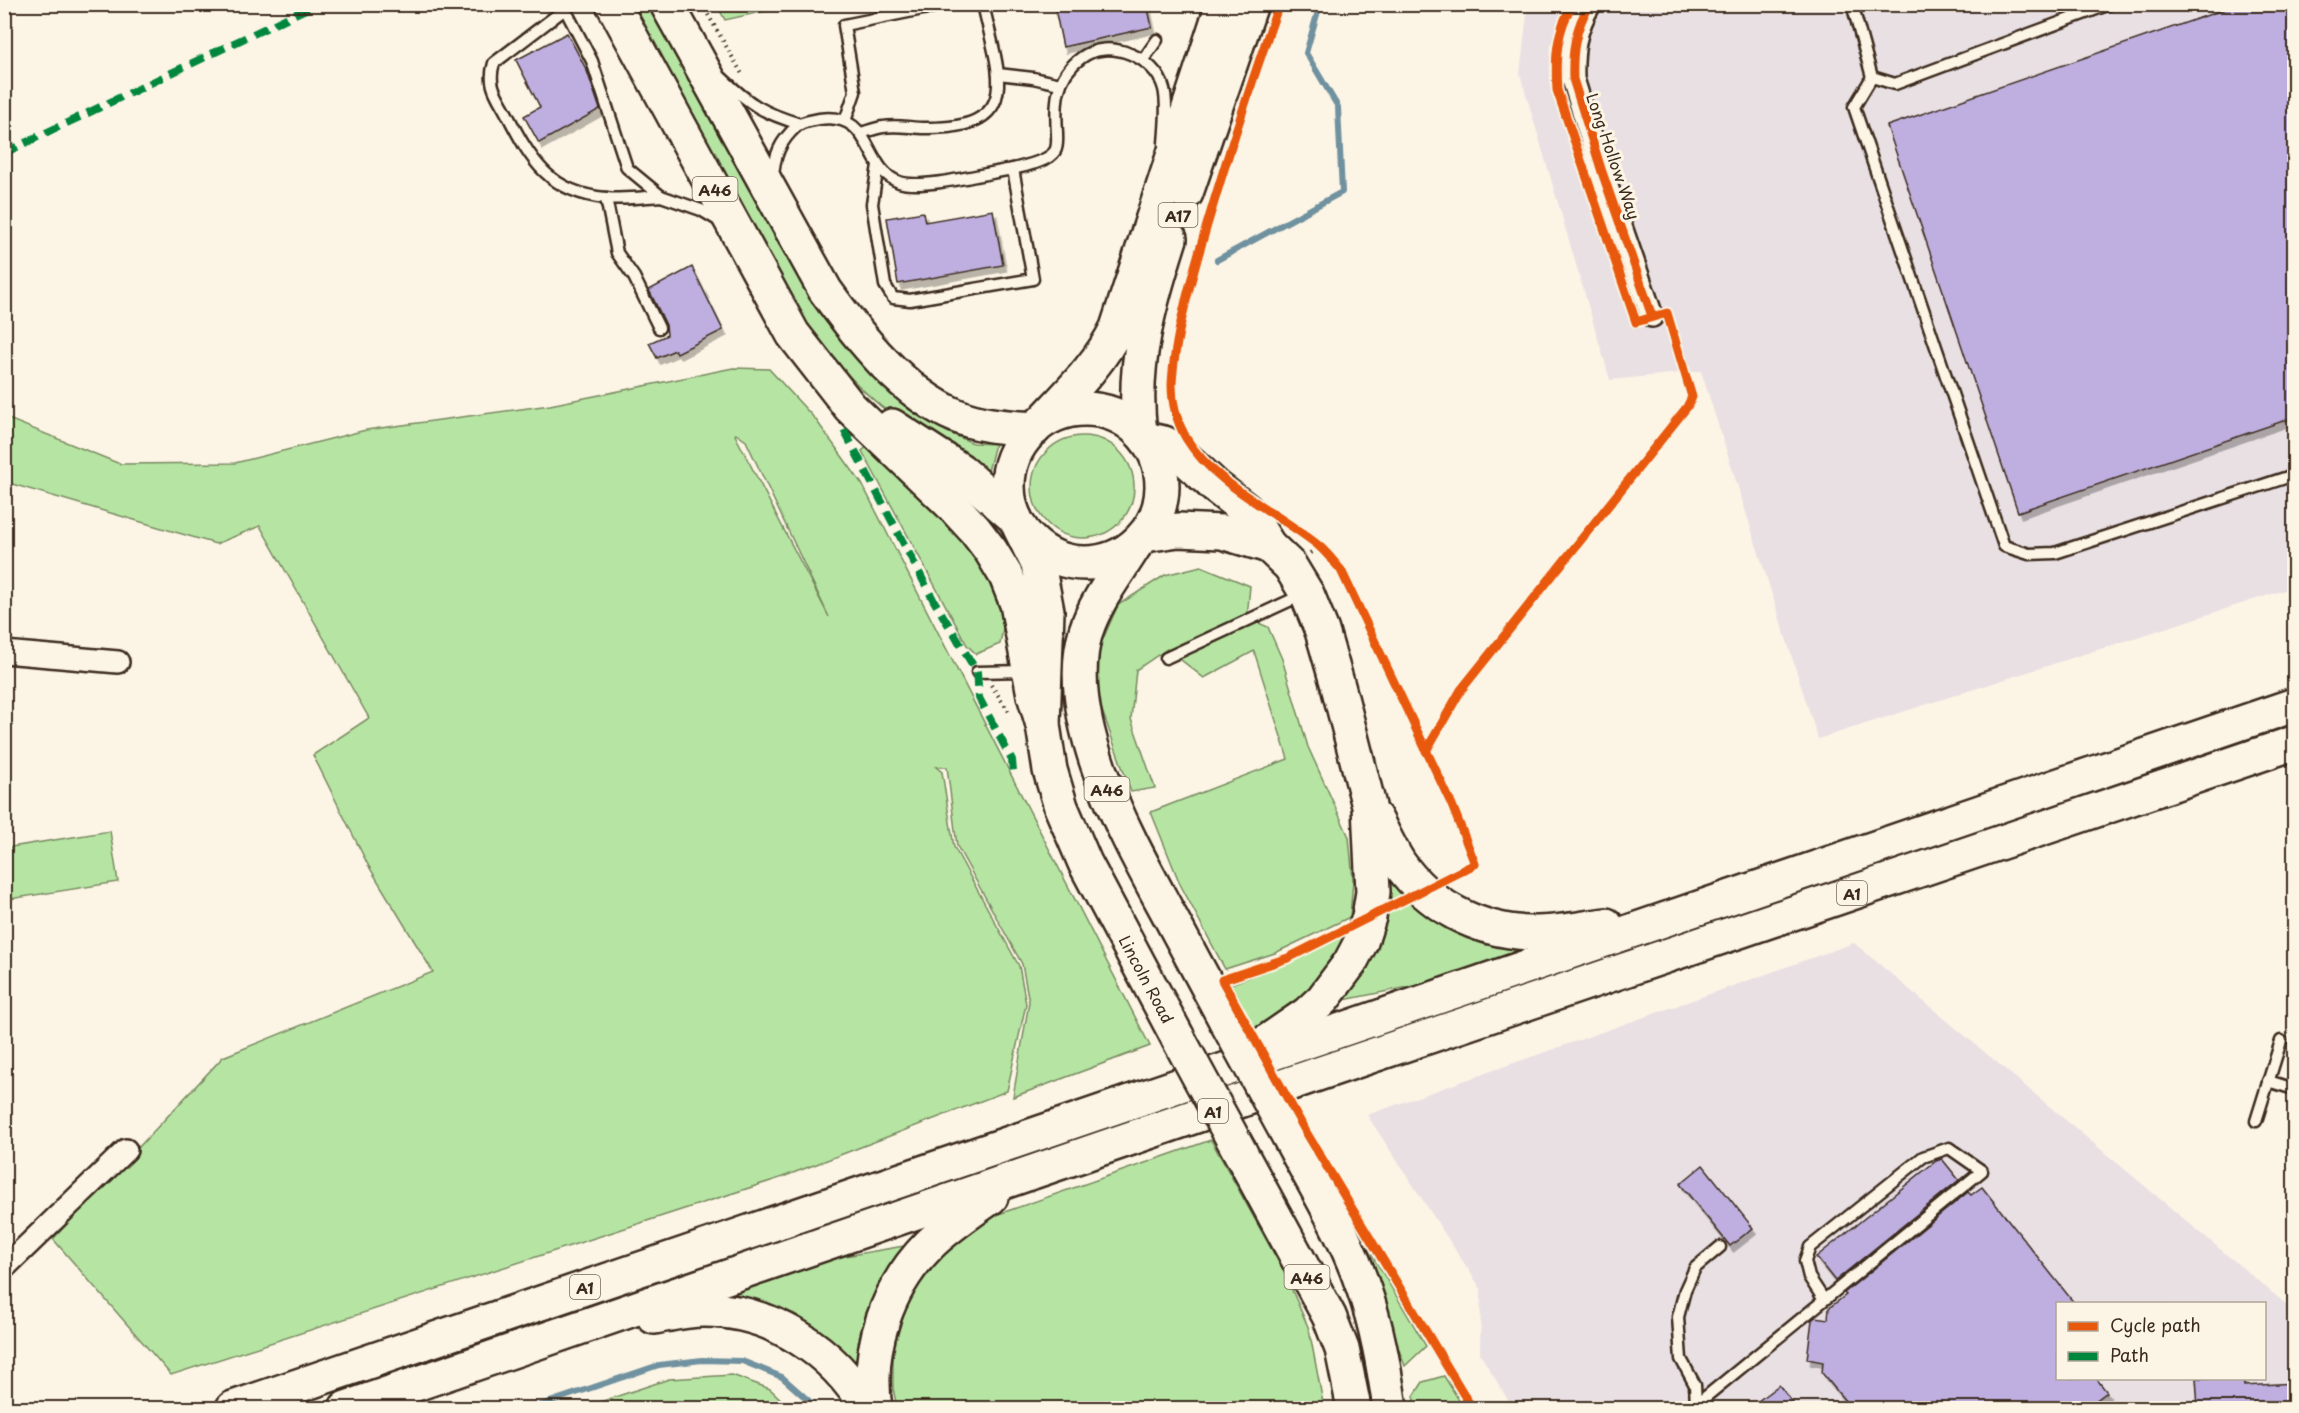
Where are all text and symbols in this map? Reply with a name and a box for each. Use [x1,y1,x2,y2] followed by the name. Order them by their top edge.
[1581,89,1647,223] street label: Long Hollow Way
[692,177,738,201] road number: A46
[1158,203,1198,227] road number: A17
[1084,777,1130,801] road number: A46
[1837,881,1867,905] road number: A1
[1114,931,1180,1027] street label: Lincoln Road
[1198,1099,1228,1123] road number: A1
[1284,1265,1330,1289] road number: A46
[570,1275,600,1299] road number: A1
[2056,1302,2266,1380] legend
[2110,1311,2201,1338] text: Cycle path
[2110,1341,2149,1368] text: Path

